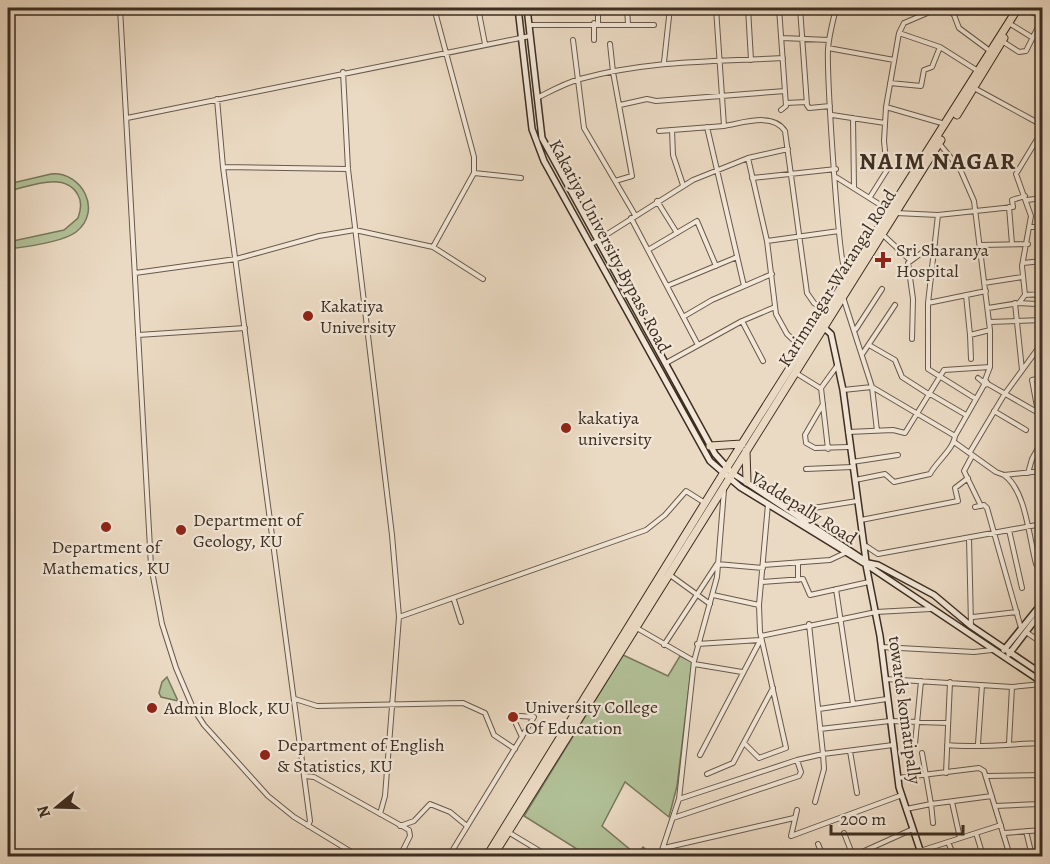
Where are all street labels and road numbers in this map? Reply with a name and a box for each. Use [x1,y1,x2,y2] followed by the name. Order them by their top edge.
[543,135,677,357] street label: Kakatiya University Bypass Road
[772,184,902,371] street label: Karimnagar-Warangal Road
[745,465,862,550] street label: Vaddepally Road
[883,634,927,787] street label: towards komatipally

